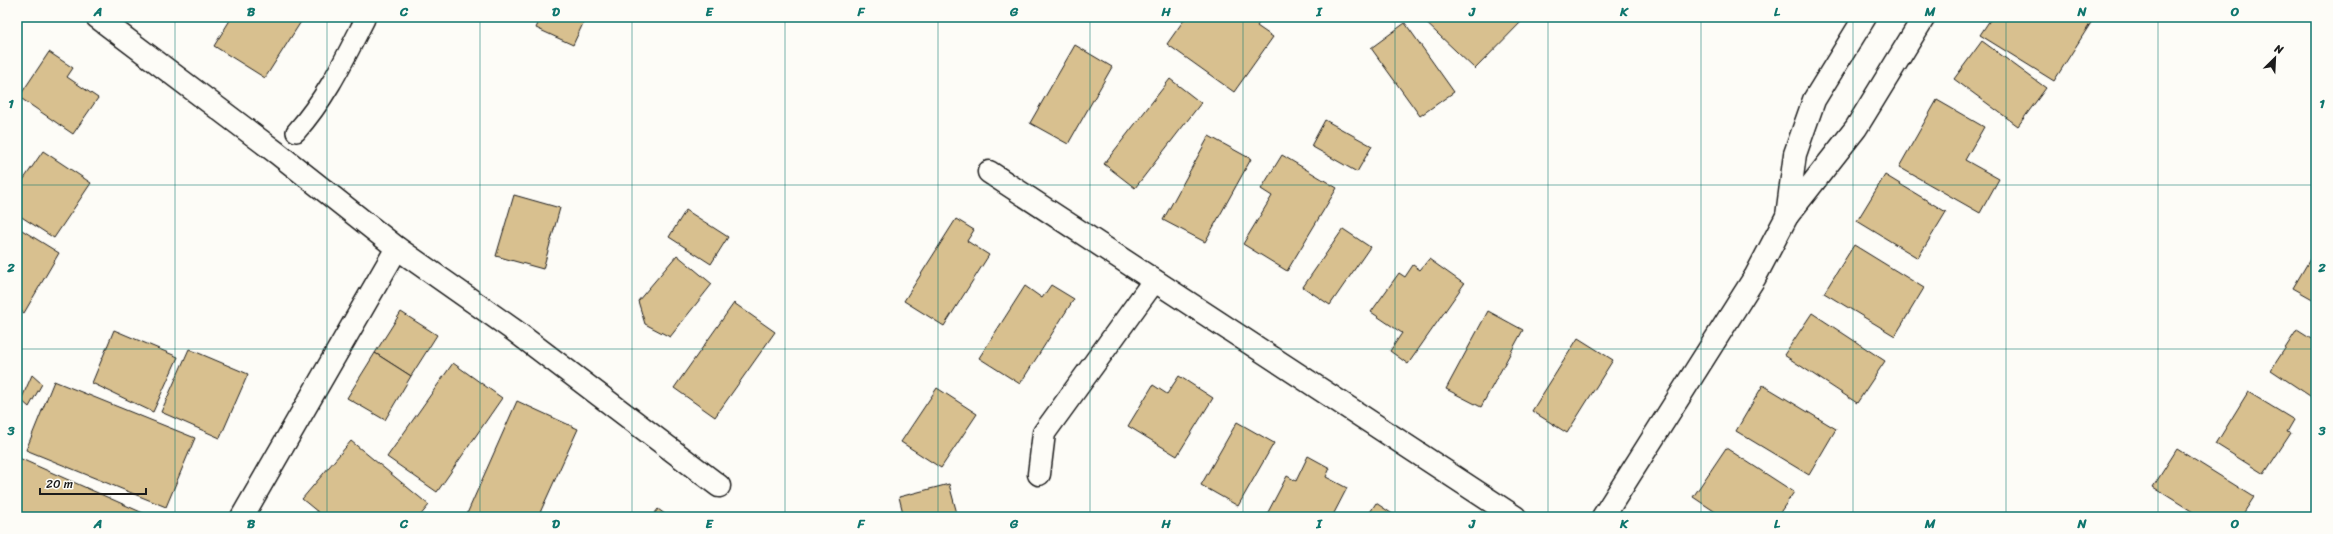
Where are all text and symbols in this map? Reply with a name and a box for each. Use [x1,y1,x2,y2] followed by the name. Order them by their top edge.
[93,0,102,23] text: A
[247,0,256,23] text: B
[399,0,409,23] text: C
[552,0,560,23] text: D
[705,0,714,23] text: E
[856,0,865,23] text: F
[1009,0,1019,23] text: G
[1160,0,1171,23] text: H
[1315,0,1323,23] text: I
[1468,0,1476,23] text: J
[1619,0,1629,23] text: K
[1774,0,1781,23] text: L
[1924,0,1936,23] text: M
[2076,0,2087,23] text: N
[2230,0,2240,23] text: O
[2255,38,2295,78] north arrow
[2271,39,2287,60] text: N
[8,92,14,115] text: 1
[2319,92,2325,115] text: 1
[6,256,15,279] text: 2
[2317,256,2326,279] text: 2
[6,419,15,442] text: 3
[2317,419,2326,442] text: 3
[40,470,146,496] scale bar
[46,473,73,495] text: 20 m
[93,512,102,534] text: A
[247,512,256,534] text: B
[399,512,409,534] text: C
[552,512,560,534] text: D
[705,512,714,534] text: E
[856,512,865,534] text: F
[1009,512,1019,534] text: G
[1160,512,1171,534] text: H
[1315,512,1323,534] text: I
[1468,512,1476,534] text: J
[1619,512,1629,534] text: K
[1774,512,1781,534] text: L
[1924,512,1936,534] text: M
[2076,512,2087,534] text: N
[2230,512,2240,534] text: O

